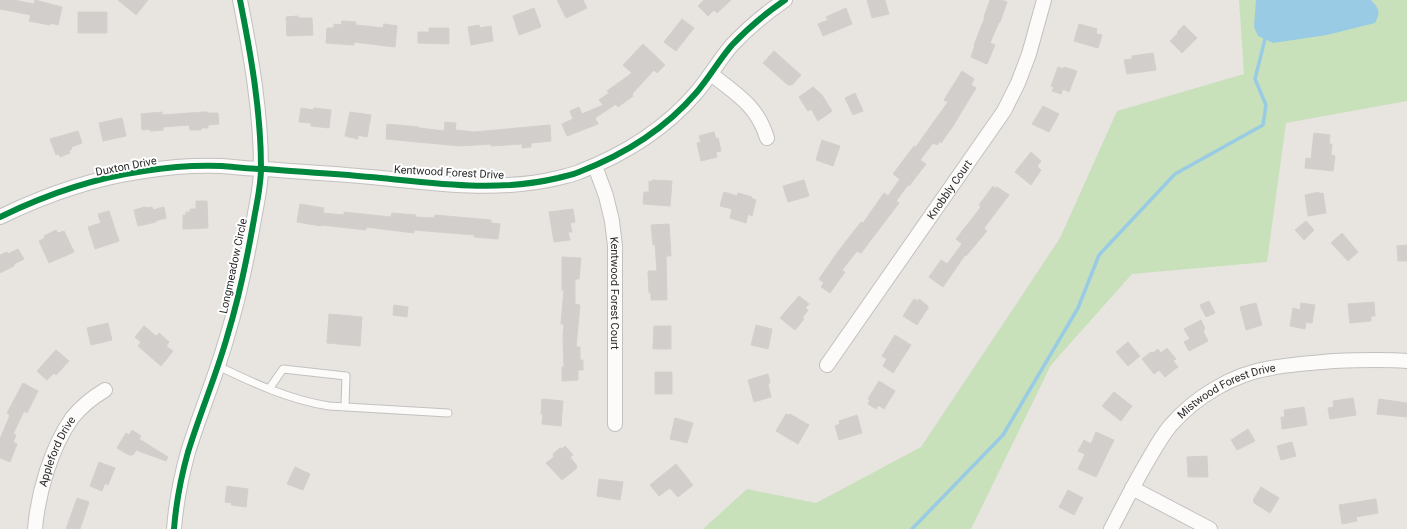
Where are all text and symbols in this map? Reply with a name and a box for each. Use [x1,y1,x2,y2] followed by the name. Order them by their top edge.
[94,154,158,179] street label: Duxton Drive
[925,157,975,222] street label: Knobbly Court
[393,163,505,182] street label: Kentwood Forest Drive
[217,217,250,315] street label: Longmeadow Circle
[607,236,621,350] street label: Kentwood Forest Court
[1175,361,1277,421] street label: Mistwood Forest Drive
[37,414,78,488] street label: Appleford Drive

